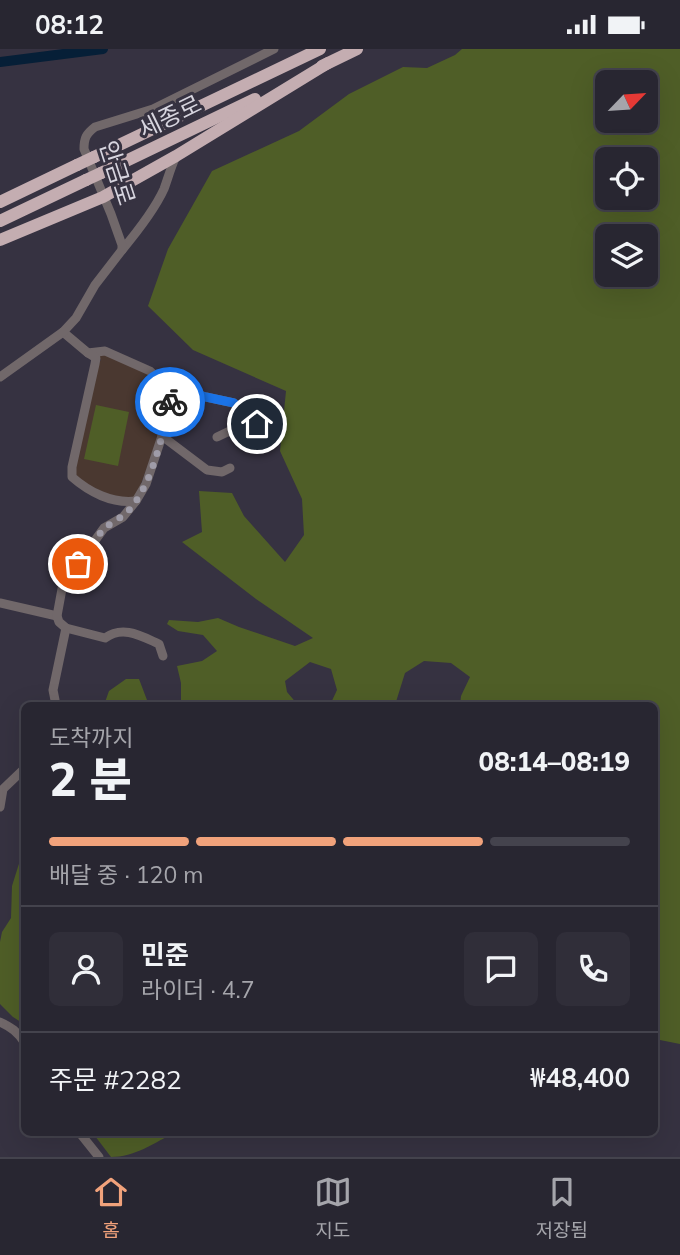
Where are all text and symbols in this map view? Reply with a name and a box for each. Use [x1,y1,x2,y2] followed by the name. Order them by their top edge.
[35,8,104,41] text: 08:12
[595,70,658,133] north arrow
[595,70,658,287] map controls
[133,88,206,144] street label: 세종로
[93,137,142,209] street label: 안금로
[595,147,658,210] button: locate
[595,224,658,287] button: layers
[135,367,205,437] courier
[151,383,189,421] icon: bike
[227,394,287,454] pin
[238,405,276,443] icon: home
[48,534,108,594] pin
[59,545,97,583] icon: bag
[49,723,134,752] text: 도착까지
[479,745,630,778] text: 08:14–08:19
[49,750,132,808] text: 2 분
[49,860,203,889] text: 배달 중 · 120 m
[49,932,123,1006] button: person
[464,932,538,1006] button: chat
[556,932,630,1006] button: phone
[141,938,189,971] text: 민준
[141,975,255,1004] text: 라이더 · 4.7
[530,1061,630,1094] text: ₩48,400
[49,1063,182,1096] text: 주문 #2282
[92,1173,130,1242] tab: 홈
[314,1173,352,1242] tab: 지도
[536,1173,588,1242] tab: 저장됨

